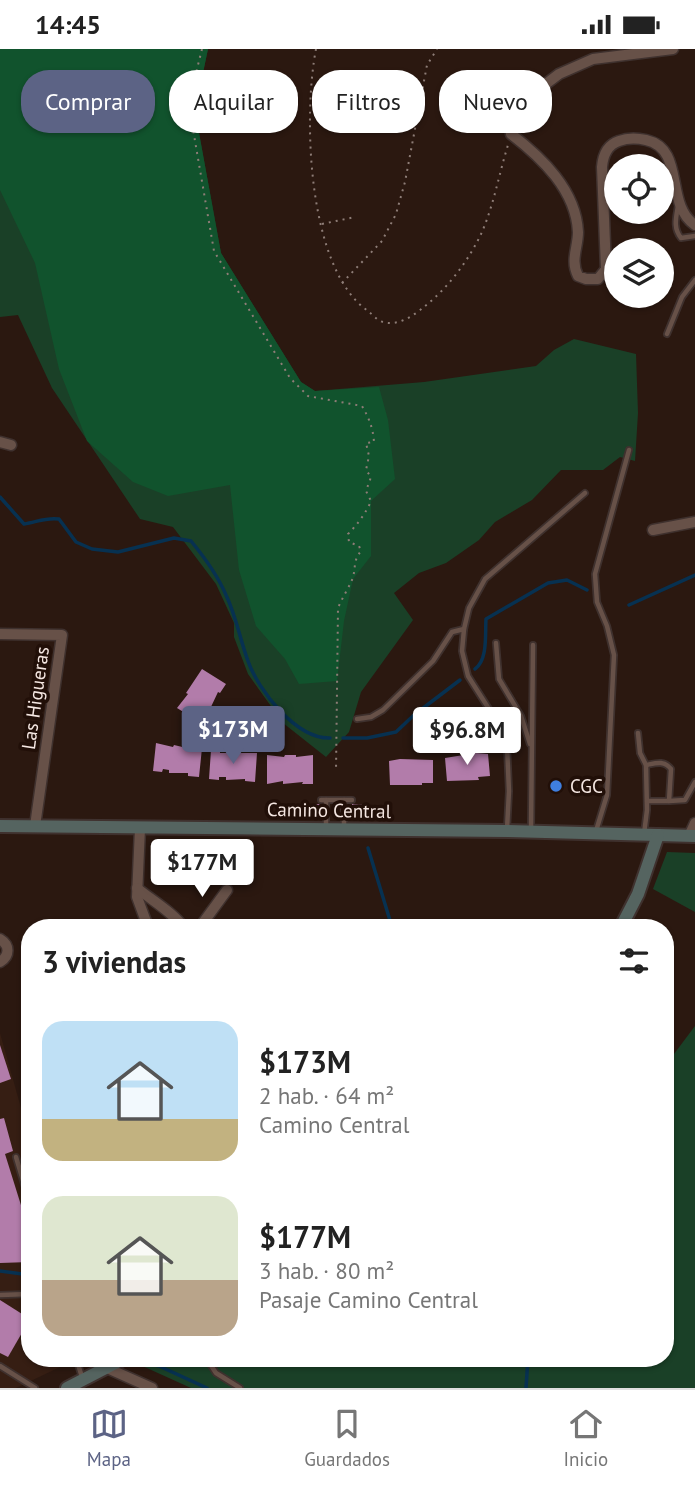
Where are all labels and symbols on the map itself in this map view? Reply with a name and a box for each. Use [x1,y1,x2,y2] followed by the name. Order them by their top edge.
[16,645,54,751] street label: Las Higueras
[184,707,282,766] pin: $173M
[410,707,524,767] pin: $96.8M
[570,774,603,798] place label: CGC
[548,778,564,794] marker: CGC
[267,797,392,823] street label: Camino Central
[153,839,251,899] pin: $177M

